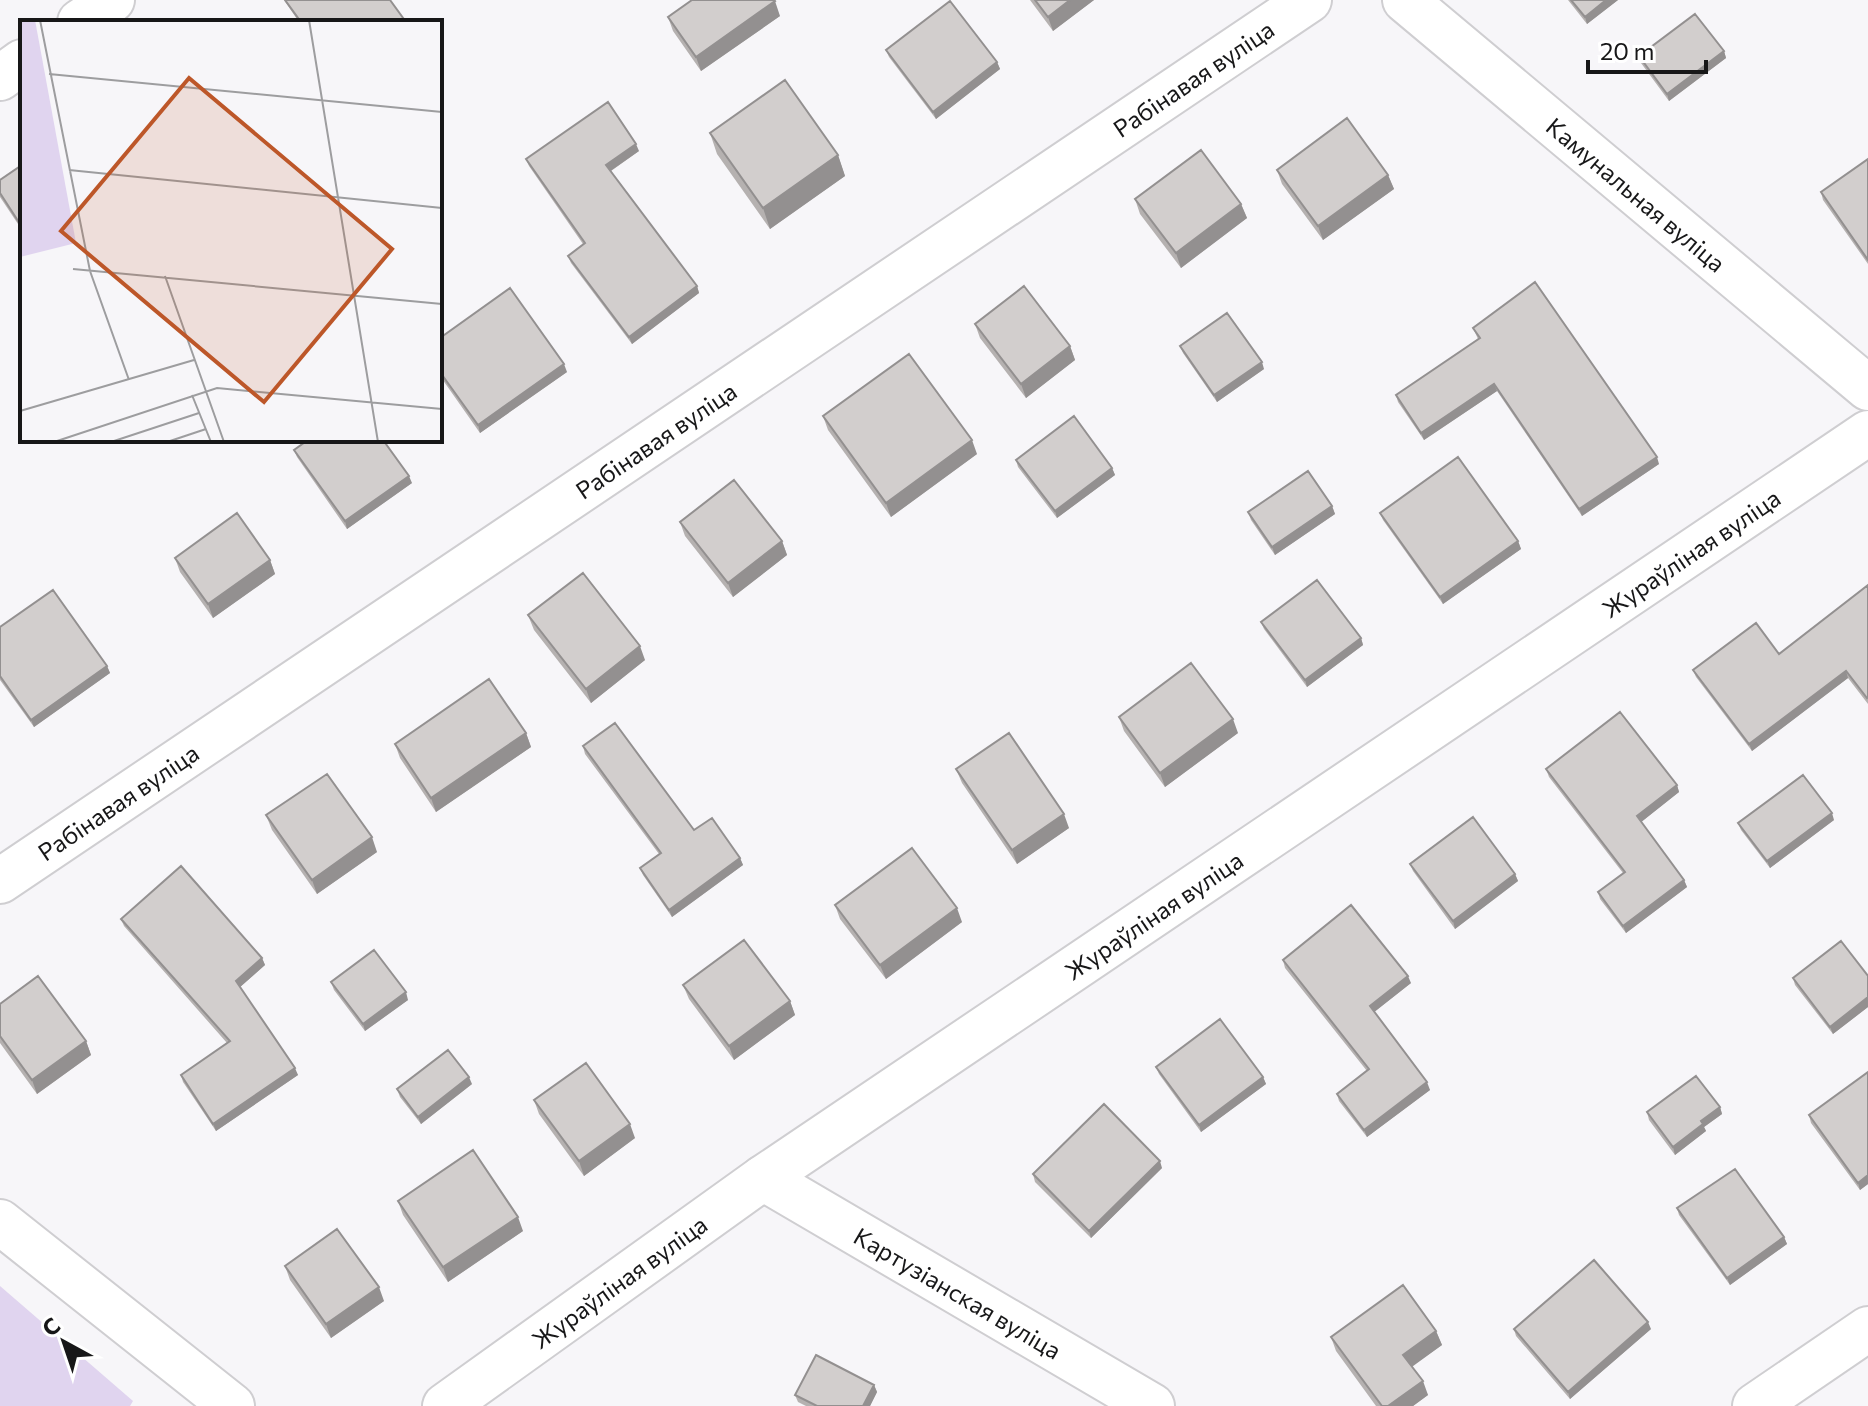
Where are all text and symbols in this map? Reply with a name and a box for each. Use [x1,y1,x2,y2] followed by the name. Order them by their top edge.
[1107,14,1279,142] street label: Рабінавая вуліца
[20,20,442,442] inset map
[1588,24,1706,74] scale bar
[1600,36,1654,65] text: 20 m
[1541,111,1732,277] street label: Камунальная вуліца
[569,376,741,504] street label: Рабінавая вуліца
[1596,482,1785,623] street label: Жураўліная вуліца
[32,737,204,866] street label: Рабінавая вуліца
[1059,845,1248,985] street label: Жураўліная вуліца
[526,1209,712,1354] street label: Жураўліная вуліца
[849,1220,1067,1364] street label: Картузіанская вуліца
[24,1302,104,1382] north arrow
[36,1311,65,1341] text: С

